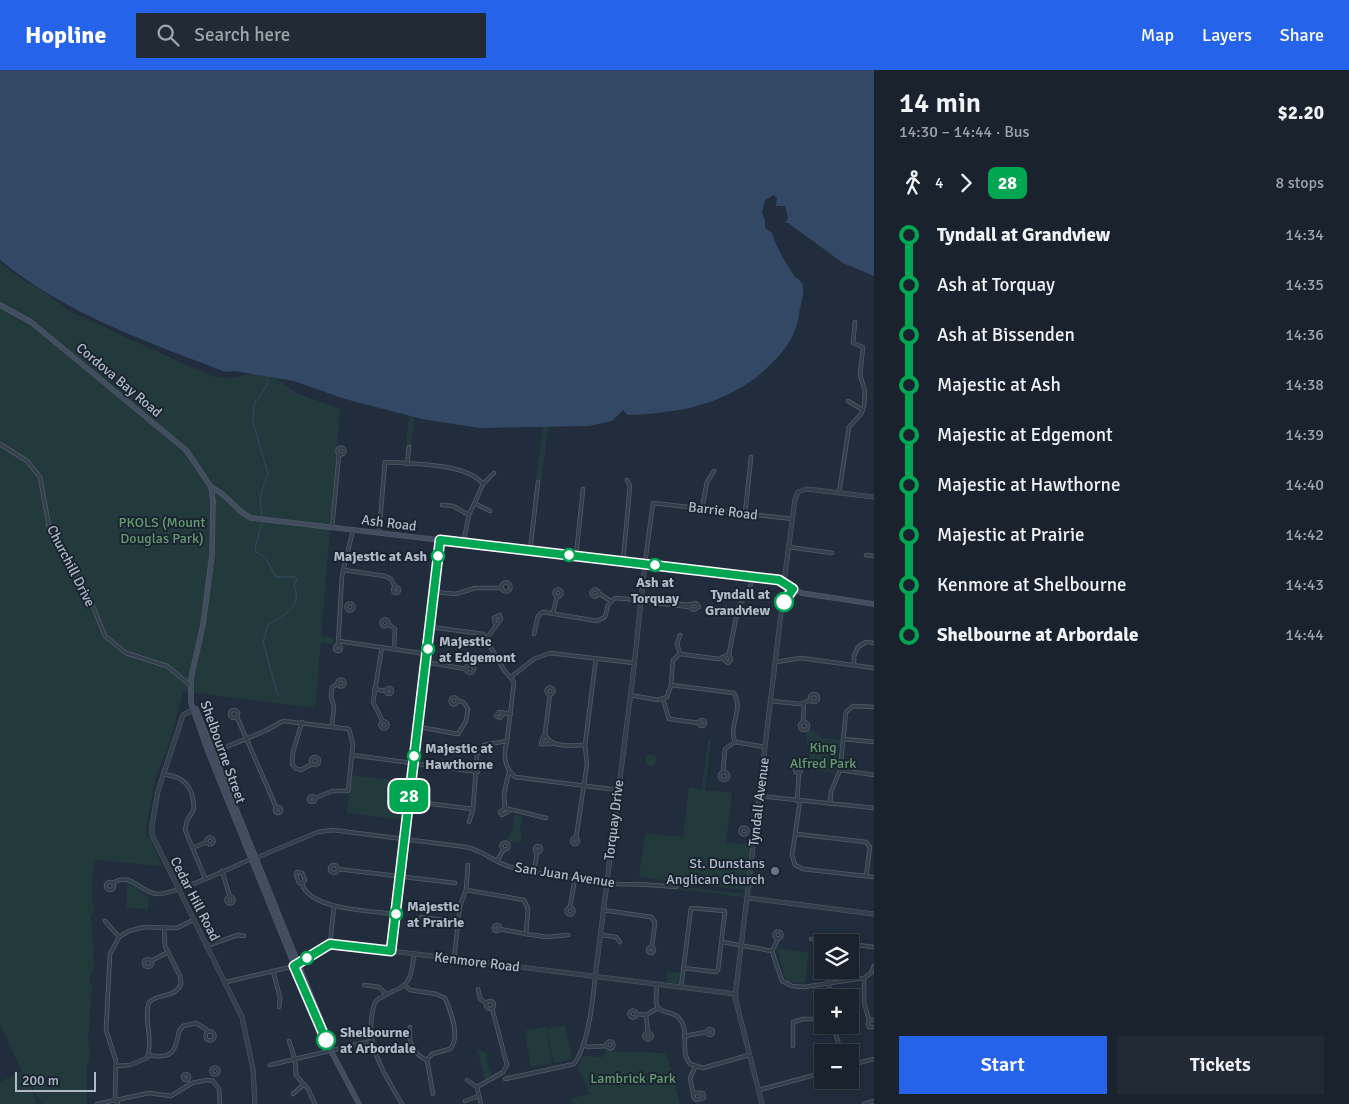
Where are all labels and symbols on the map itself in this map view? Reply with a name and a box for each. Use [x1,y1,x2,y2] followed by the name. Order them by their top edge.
[73,339,165,421] street label: Cordova Bay Road
[687,498,759,524] street label: Barrie Road
[360,511,418,535] street label: Ash Road
[119,514,206,547] park label: PKOLS (Mount Douglas Park)
[43,522,99,610] street label: Churchill Drive
[333,548,427,565] place label: Majestic at Ash
[562,548,576,562] unlabelled marker
[431,549,445,563] marker: Majestic at Ash
[648,558,662,572] marker: Ash at Torquay
[631,574,679,607] place label: Ash at Torquay
[705,586,771,619] place label: Tyndall at Grandview
[774,592,794,612] marker: Tyndall at Grandview
[439,633,517,666] place label: Majestic at Edgemont
[421,642,435,656] marker: Majestic at Edgemont
[197,698,250,806] street label: Shelbourne Street
[790,739,856,772] park label: King Alfred Park
[425,740,494,773] place label: Majestic at Hawthorne
[407,749,421,763] marker: Majestic at Hawthorne
[745,757,773,847] street label: Tyndall Avenue
[601,779,627,861] street label: Torquay Drive
[386,780,432,812] line badge: 28
[166,854,224,944] street label: Cedar Hill Road
[666,855,765,888] place label: St. Dunstans Anglican Church
[514,859,616,891] street label: San Juan Avenue
[769,865,781,877] marker: St. Dunstans Anglican Church
[407,898,464,931] place label: Majestic at Prairie
[389,907,403,921] marker: Majestic at Prairie
[433,948,521,976] street label: Kenmore Road
[300,951,314,965] unlabelled marker
[340,1024,416,1057] place label: Shelbourne at Arbordale
[316,1030,336,1050] marker: Shelbourne at Arbordale
[15,1069,96,1092] scale bar
[590,1070,676,1087] park label: Lambrick Park

